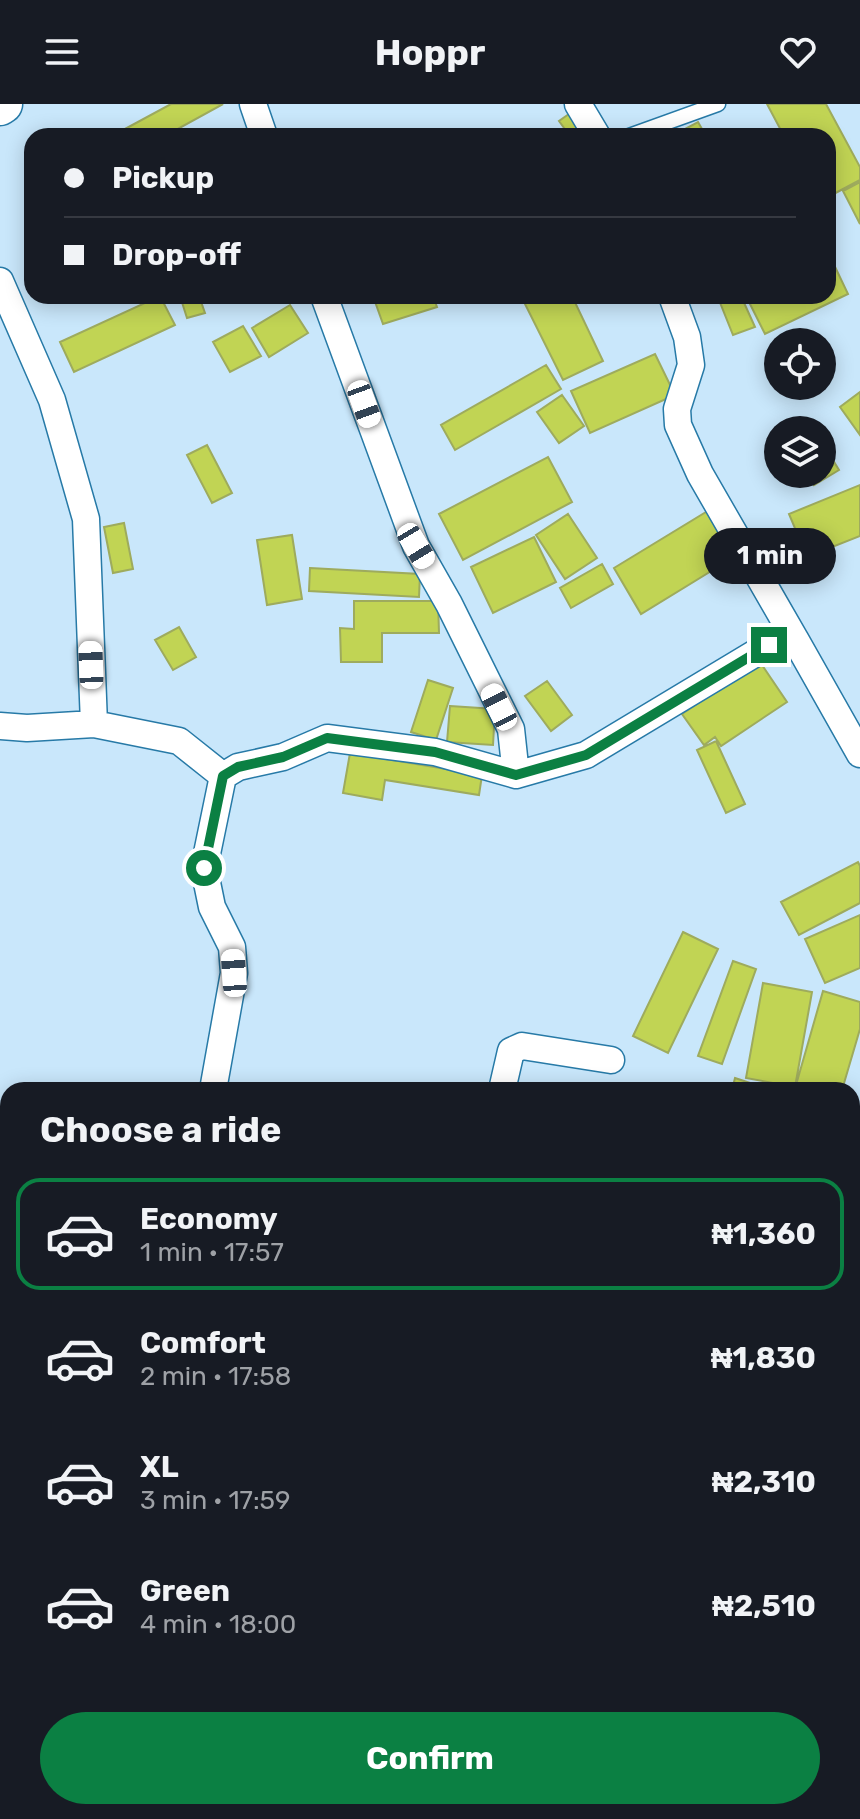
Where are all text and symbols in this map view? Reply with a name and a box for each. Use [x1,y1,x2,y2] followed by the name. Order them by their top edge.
[40,30,84,74] icon: menu
[776,30,820,74] icon: heart
[375,31,485,74] text: Hoppr
[112,160,214,196] text: Pickup
[112,237,241,273] text: Drop-off
[764,328,836,488] map controls
[764,328,836,400] button: locate
[345,377,383,431] car
[764,416,836,488] button: layers
[393,519,439,573] car
[703,529,835,585] callout: 1 min
[737,540,803,571] text: 1 min
[751,627,787,663] route end
[78,641,104,689] car
[477,680,521,734] car
[186,850,222,886] route start
[220,948,248,998] car
[40,1108,281,1151] text: Choose a ride
[44,1198,116,1270] icon: car
[140,1201,278,1237] text: Economy
[711,1216,816,1252] text: ₦1,360
[140,1237,284,1268] text: 1 min · 17:57
[44,1322,116,1394] icon: car
[140,1325,266,1361] text: Comfort
[711,1340,816,1376] text: ₦1,830
[140,1361,291,1392] text: 2 min · 17:58
[44,1446,116,1518] icon: car
[140,1449,179,1485] text: XL
[712,1464,816,1500] text: ₦2,310
[140,1485,290,1516] text: 3 min · 17:59
[44,1570,116,1642] icon: car
[140,1573,230,1609] text: Green
[712,1588,816,1624] text: ₦2,510
[140,1609,296,1640] text: 4 min · 18:00
[40,1712,820,1804] button: Confirm

